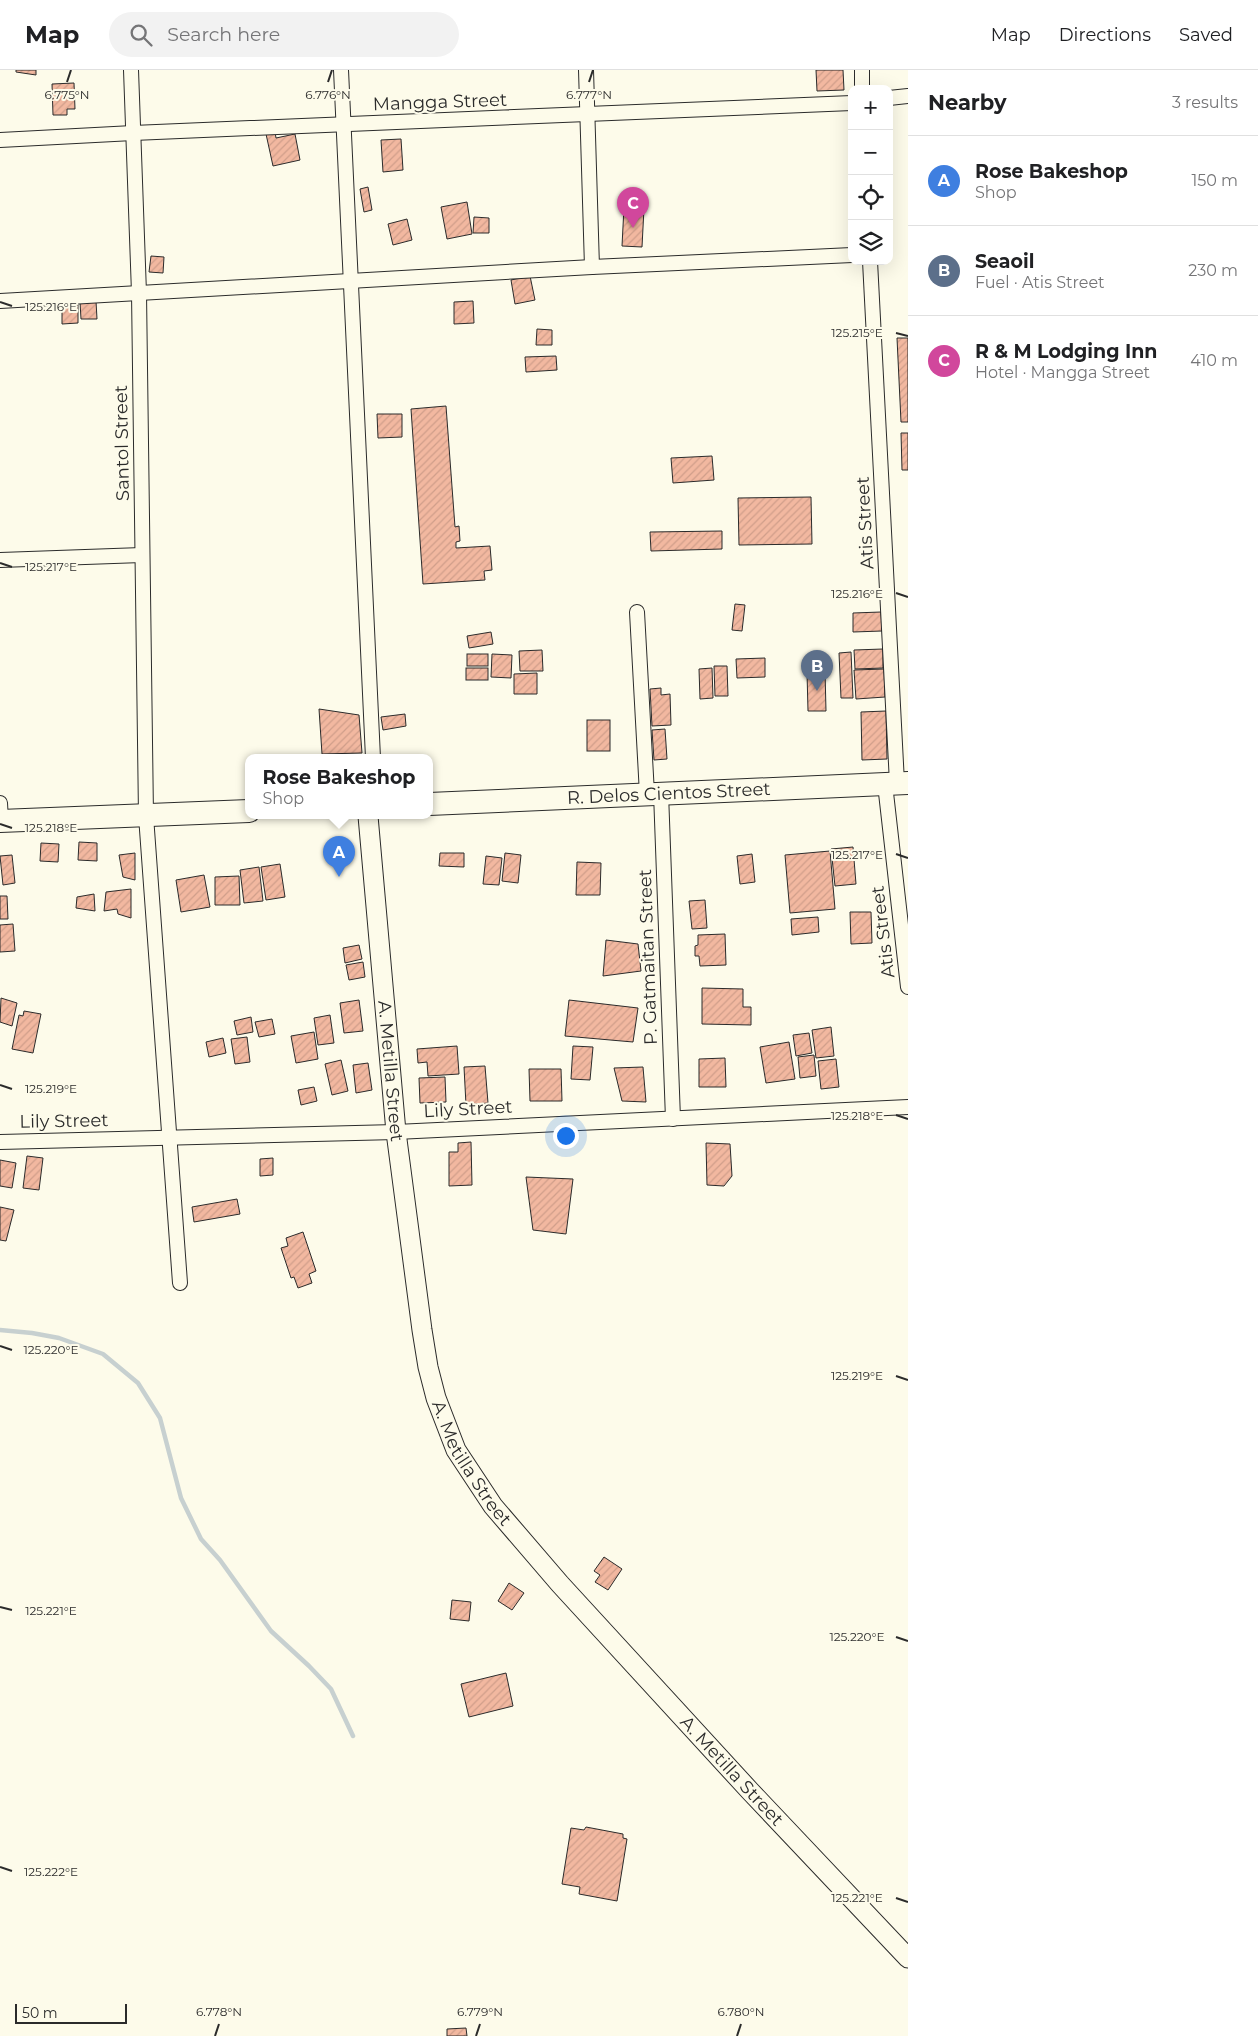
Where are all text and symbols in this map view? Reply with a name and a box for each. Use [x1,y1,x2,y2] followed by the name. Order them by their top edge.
[109,12,459,57] search box
[25,20,79,49] text: Map
[127,21,155,49] icon: search
[167,23,280,46] text: Search here
[991,24,1031,46] text: Map
[1059,24,1151,46] text: Directions
[1179,24,1233,46] text: Saved
[848,85,893,265] map controls
[848,85,893,130] button: +
[44,87,90,102] text: 6.775°N
[305,87,351,102] text: 6.776°N
[566,87,612,102] text: 6.777°N
[372,89,508,115] street label: Mangga Street
[928,90,1007,115] text: Nearby
[1172,93,1238,112] text: 3 results
[848,130,893,175] button: −
[975,160,1128,183] text: Rose Bakeshop
[938,171,950,190] text: A
[1191,171,1238,190] text: 150 m
[848,175,893,220] button: locate
[975,183,1017,202] text: Shop
[617,187,649,228] pin: C
[848,220,893,265] button: layers
[975,250,1035,273] text: Seaoil
[938,261,950,280] text: B
[1188,261,1238,280] text: 230 m
[975,273,1105,292] text: Fuel · Atis Street
[25,299,77,314] text: 125.216°E
[831,325,883,340] text: 125.215°E
[975,340,1157,363] text: R & M Lodging Inn
[938,351,950,370] text: C
[1190,351,1238,370] text: 410 m
[975,363,1150,382] text: Hotel · Mangga Street
[110,385,134,501] street label: Santol Street
[852,476,878,570] street label: Atis Street
[25,559,77,574] text: 125.217°E
[831,586,883,601] text: 125.216°E
[801,650,833,691] pin: B
[245,754,433,819] popup
[263,766,415,789] text: Rose Bakeshop
[566,778,771,809] street label: R. Delos Cientos Street
[263,789,304,808] text: Shop
[25,820,77,835] text: 125.218°E
[323,836,355,877] pin: A
[831,847,883,862] text: 125.217°E
[634,869,662,1045] street label: P. Gatmaitan Street
[866,885,900,979] street label: Atis Street
[373,999,408,1143] street label: A. Metilla Street
[25,1081,77,1096] text: 125.219°E
[423,1096,513,1122] street label: Lily Street
[831,1108,883,1123] text: 125.218°E
[19,1109,109,1133] street label: Lily Street
[553,1123,579,1149] your location
[23,1342,79,1357] text: 125.220°E
[831,1368,883,1383] text: 125.219°E
[427,1397,516,1530] street label: A. Metilla Street
[25,1603,77,1618] text: 125.221°E
[829,1629,885,1644] text: 125.220°E
[676,1711,788,1830] street label: A. Metilla Street
[24,1864,78,1879] text: 125.222°E
[831,1890,883,1905] text: 125.221°E
[15,2001,128,2024] scale bar
[22,2004,58,2022] text: 50 m
[196,2004,242,2019] text: 6.778°N
[457,2004,503,2019] text: 6.779°N
[717,2004,765,2019] text: 6.780°N

